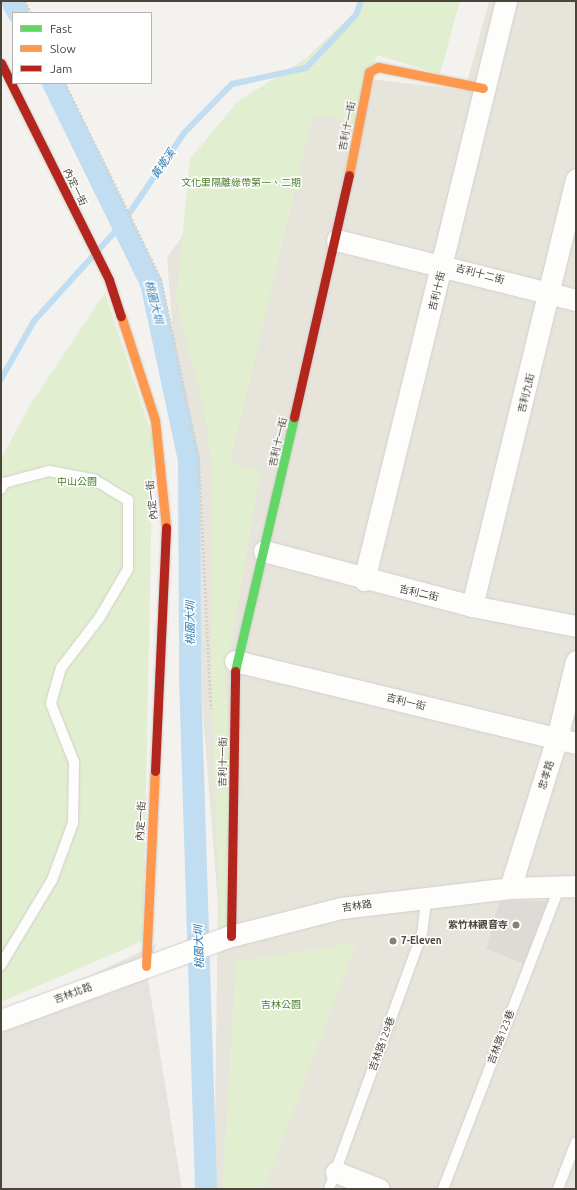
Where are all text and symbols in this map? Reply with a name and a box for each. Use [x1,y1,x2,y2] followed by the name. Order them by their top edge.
[12,12,152,84] legend
[50,22,72,35] text: Fast
[50,42,76,55] text: Slow
[50,62,72,75] text: Jam
[336,100,358,152] street label: 吉利十一街
[148,147,178,181] water label: 黃墘溪
[61,166,89,208] street label: 內定一街
[181,177,301,189] park label: 文化里隔離綠帶第一、二期
[454,262,506,286] street label: 吉利十二街
[426,270,448,312] street label: 吉利十街
[142,279,166,325] water label: 桃園大圳
[515,372,537,414] street label: 吉利九街
[267,416,289,468] street label: 吉利十一街
[57,476,97,488] park label: 中山公園
[144,479,160,521] street label: 內定一街
[398,583,440,603] street label: 吉利二街
[183,601,197,645] water label: 桃園大圳
[385,691,427,713] street label: 吉利一街
[217,737,229,787] street label: 吉利十一街
[536,759,556,791] street label: 忠孝路
[134,801,148,841] street label: 內定一街
[341,898,373,914] street label: 吉林路
[448,919,508,931] place label: 紫竹林觀音寺
[511,920,521,930] marker: 紫竹林觀音寺
[192,925,206,969] water label: 桃園大圳
[401,935,441,947] place label: 7-Eleven
[388,936,398,946] marker: 7-Eleven
[52,981,94,1005] street label: 吉林北路
[261,999,301,1011] park label: 吉林公園
[485,1008,517,1066] street label: 吉林路123巷
[367,1015,397,1073] street label: 吉林路129巷

